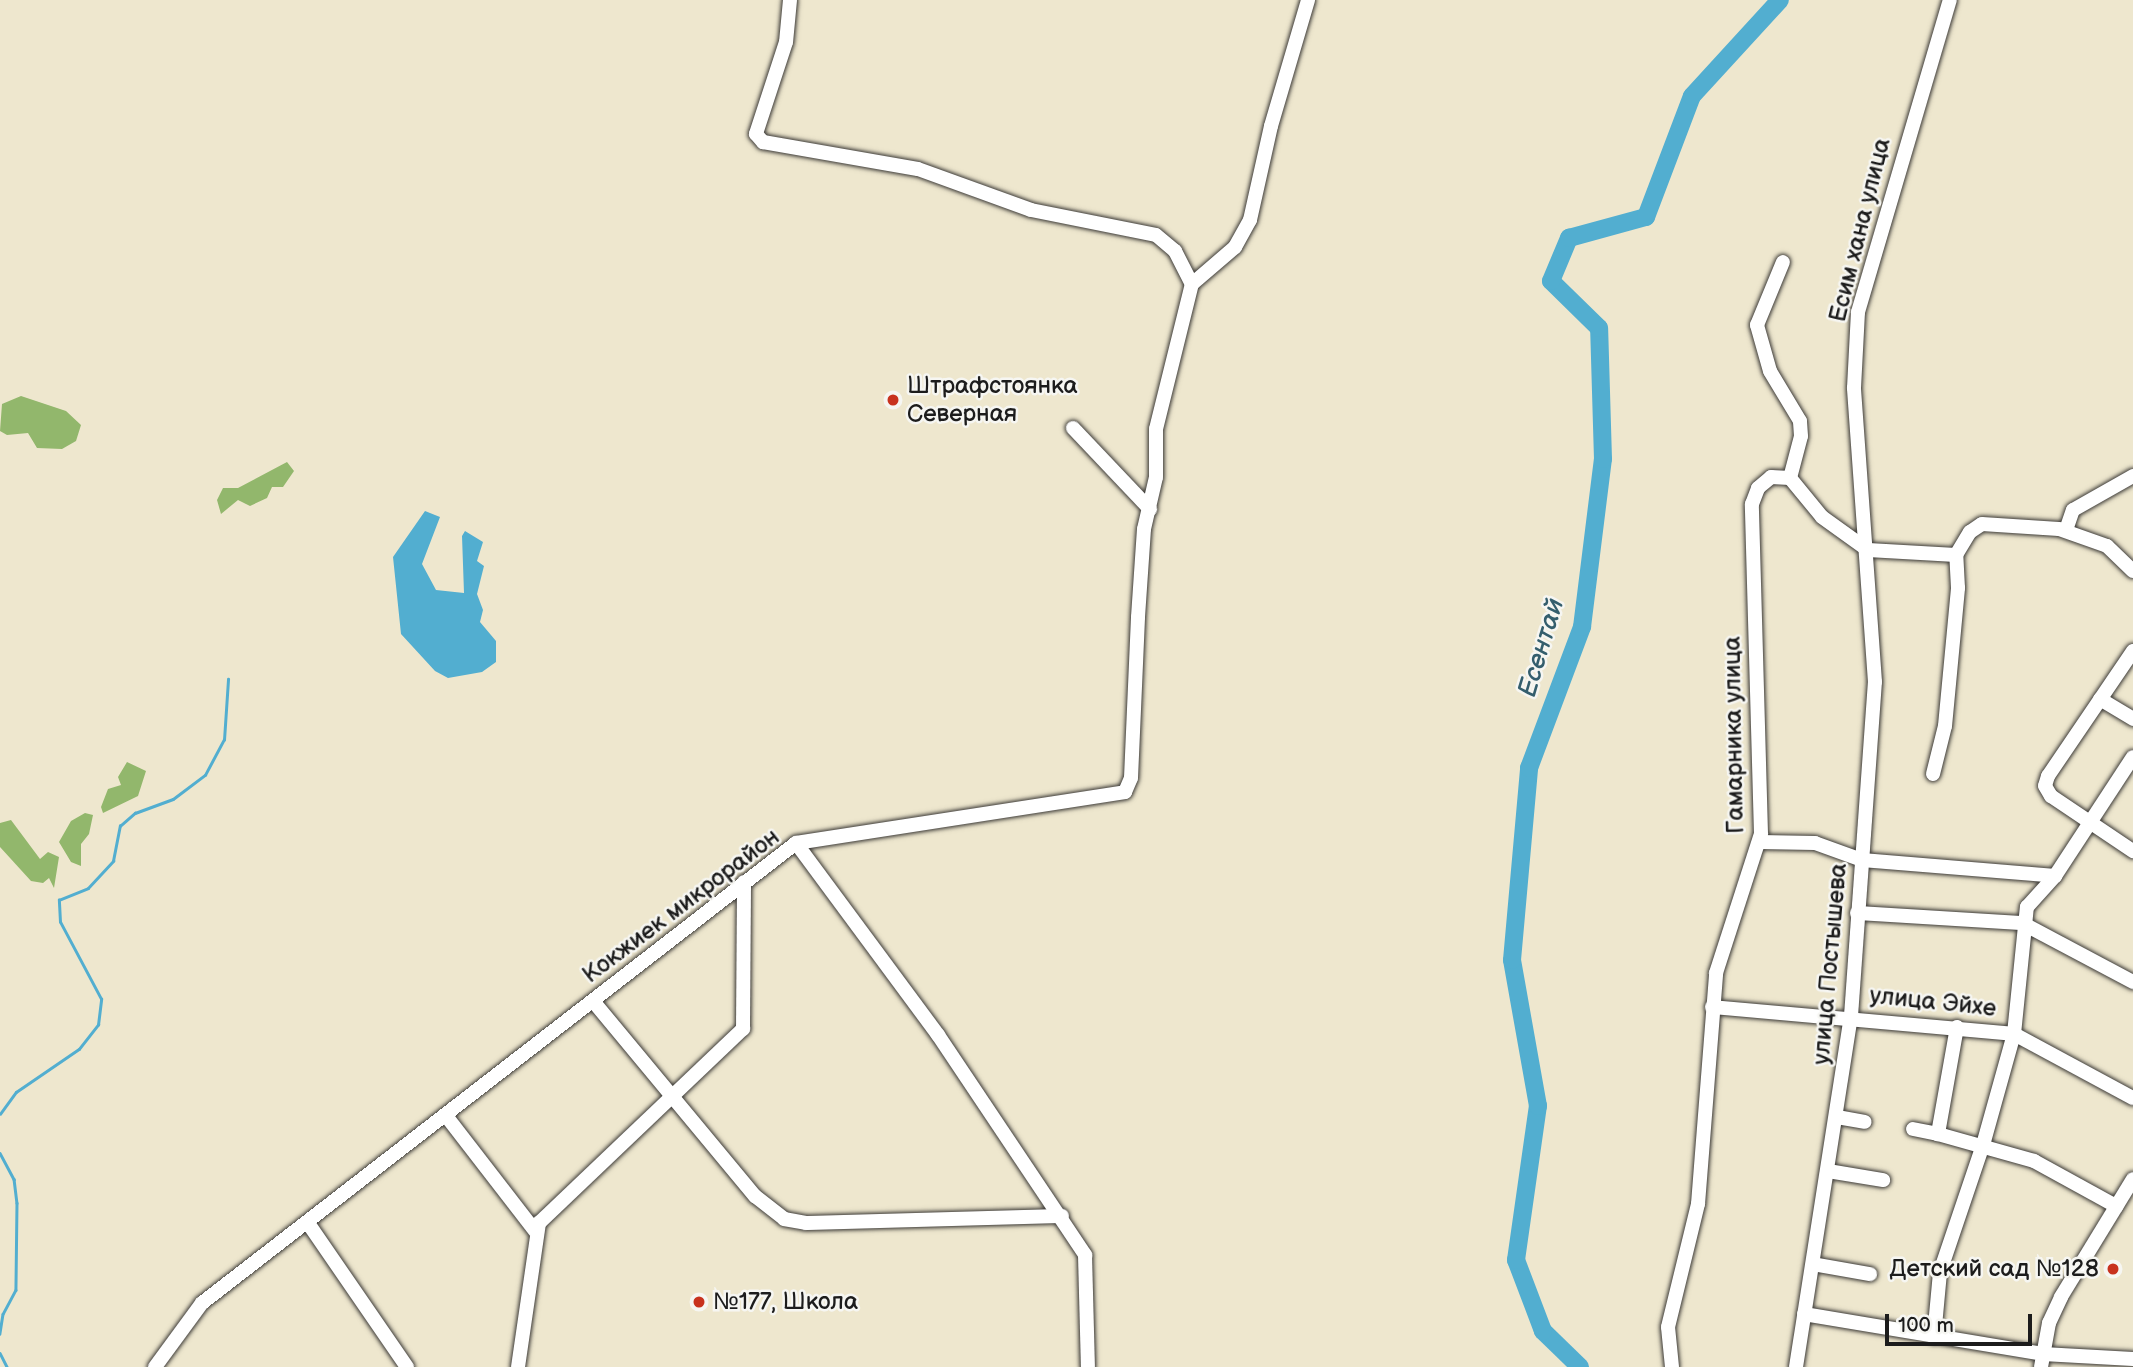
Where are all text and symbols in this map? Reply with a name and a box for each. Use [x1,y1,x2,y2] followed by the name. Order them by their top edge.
[1823,135,1897,325] street label: Есим хана улица
[907,372,1078,428] place label: Штрафстоянка Северная
[885,392,901,408] marker: Штрафстоянка Северная
[1512,595,1572,701] water label: Есентай
[1718,636,1750,834] street label: Гамарника улица
[577,823,785,989] street label: Кокжиек микрорайон
[1807,862,1853,1066] street label: улица Постышева
[1868,981,1998,1023] street label: улица Эйхе
[1890,1255,2099,1283] place label: Детский сад №128
[2105,1261,2121,1277] marker: Детский сад №128
[713,1288,858,1316] place label: №177, Школа
[691,1294,707,1310] marker: №177, Школа
[1888,1300,2035,1344] scale bar
[1898,1313,1954,1338] text: 100 m

